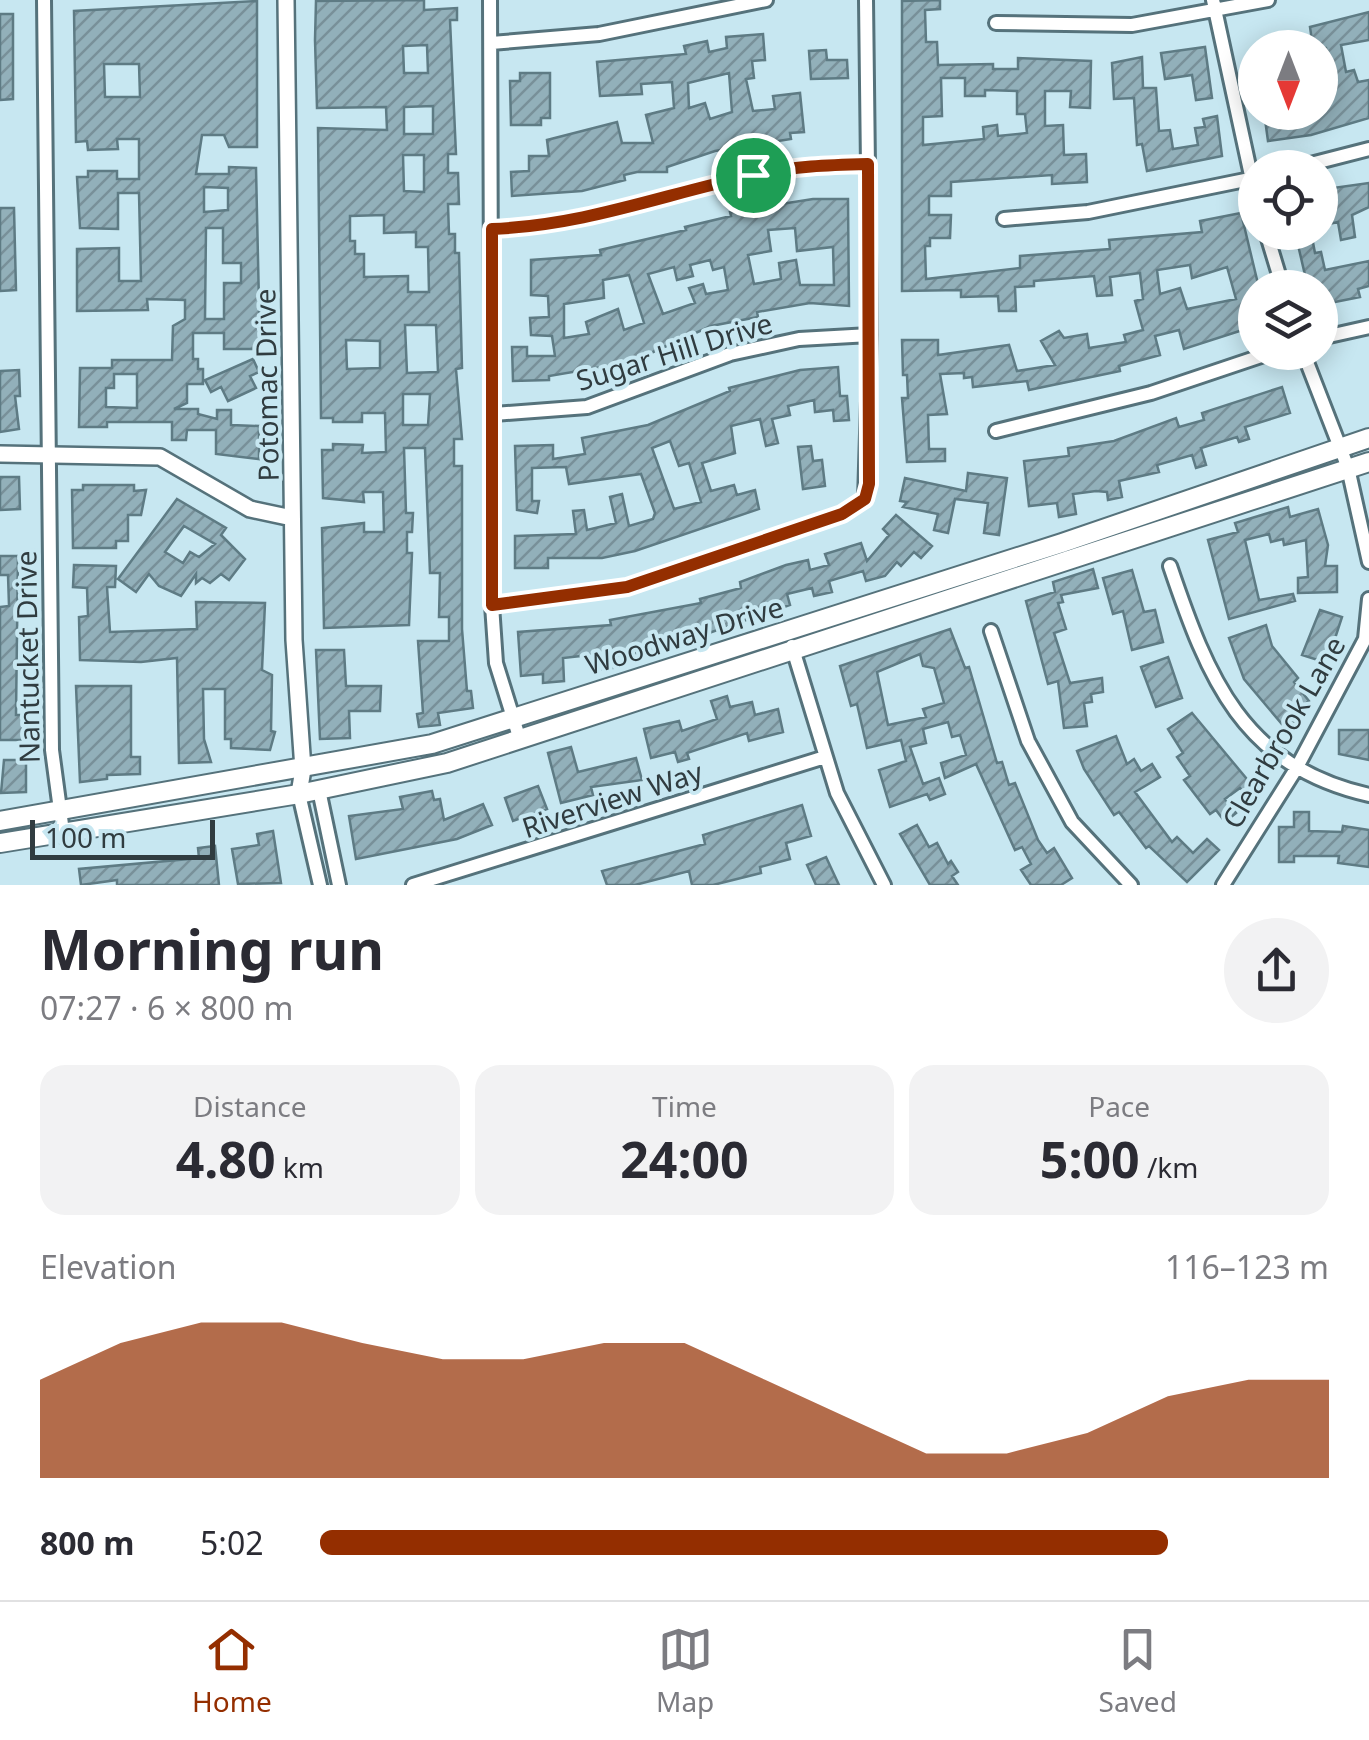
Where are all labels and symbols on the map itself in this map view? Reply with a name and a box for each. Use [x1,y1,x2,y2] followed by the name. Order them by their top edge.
[1238,30,1338,130] north arrow
[711,133,796,218] pin
[245,288,287,482] street label: Potomac Drive
[571,303,777,399] street label: Sugar Hill Drive
[6,550,48,764] street label: Nantucket Drive
[580,587,788,683] street label: Woodway Drive
[1213,629,1353,835] street label: Clearbrook Lane
[517,752,708,846] street label: Riverview Way
[30,815,215,860] scale bar

